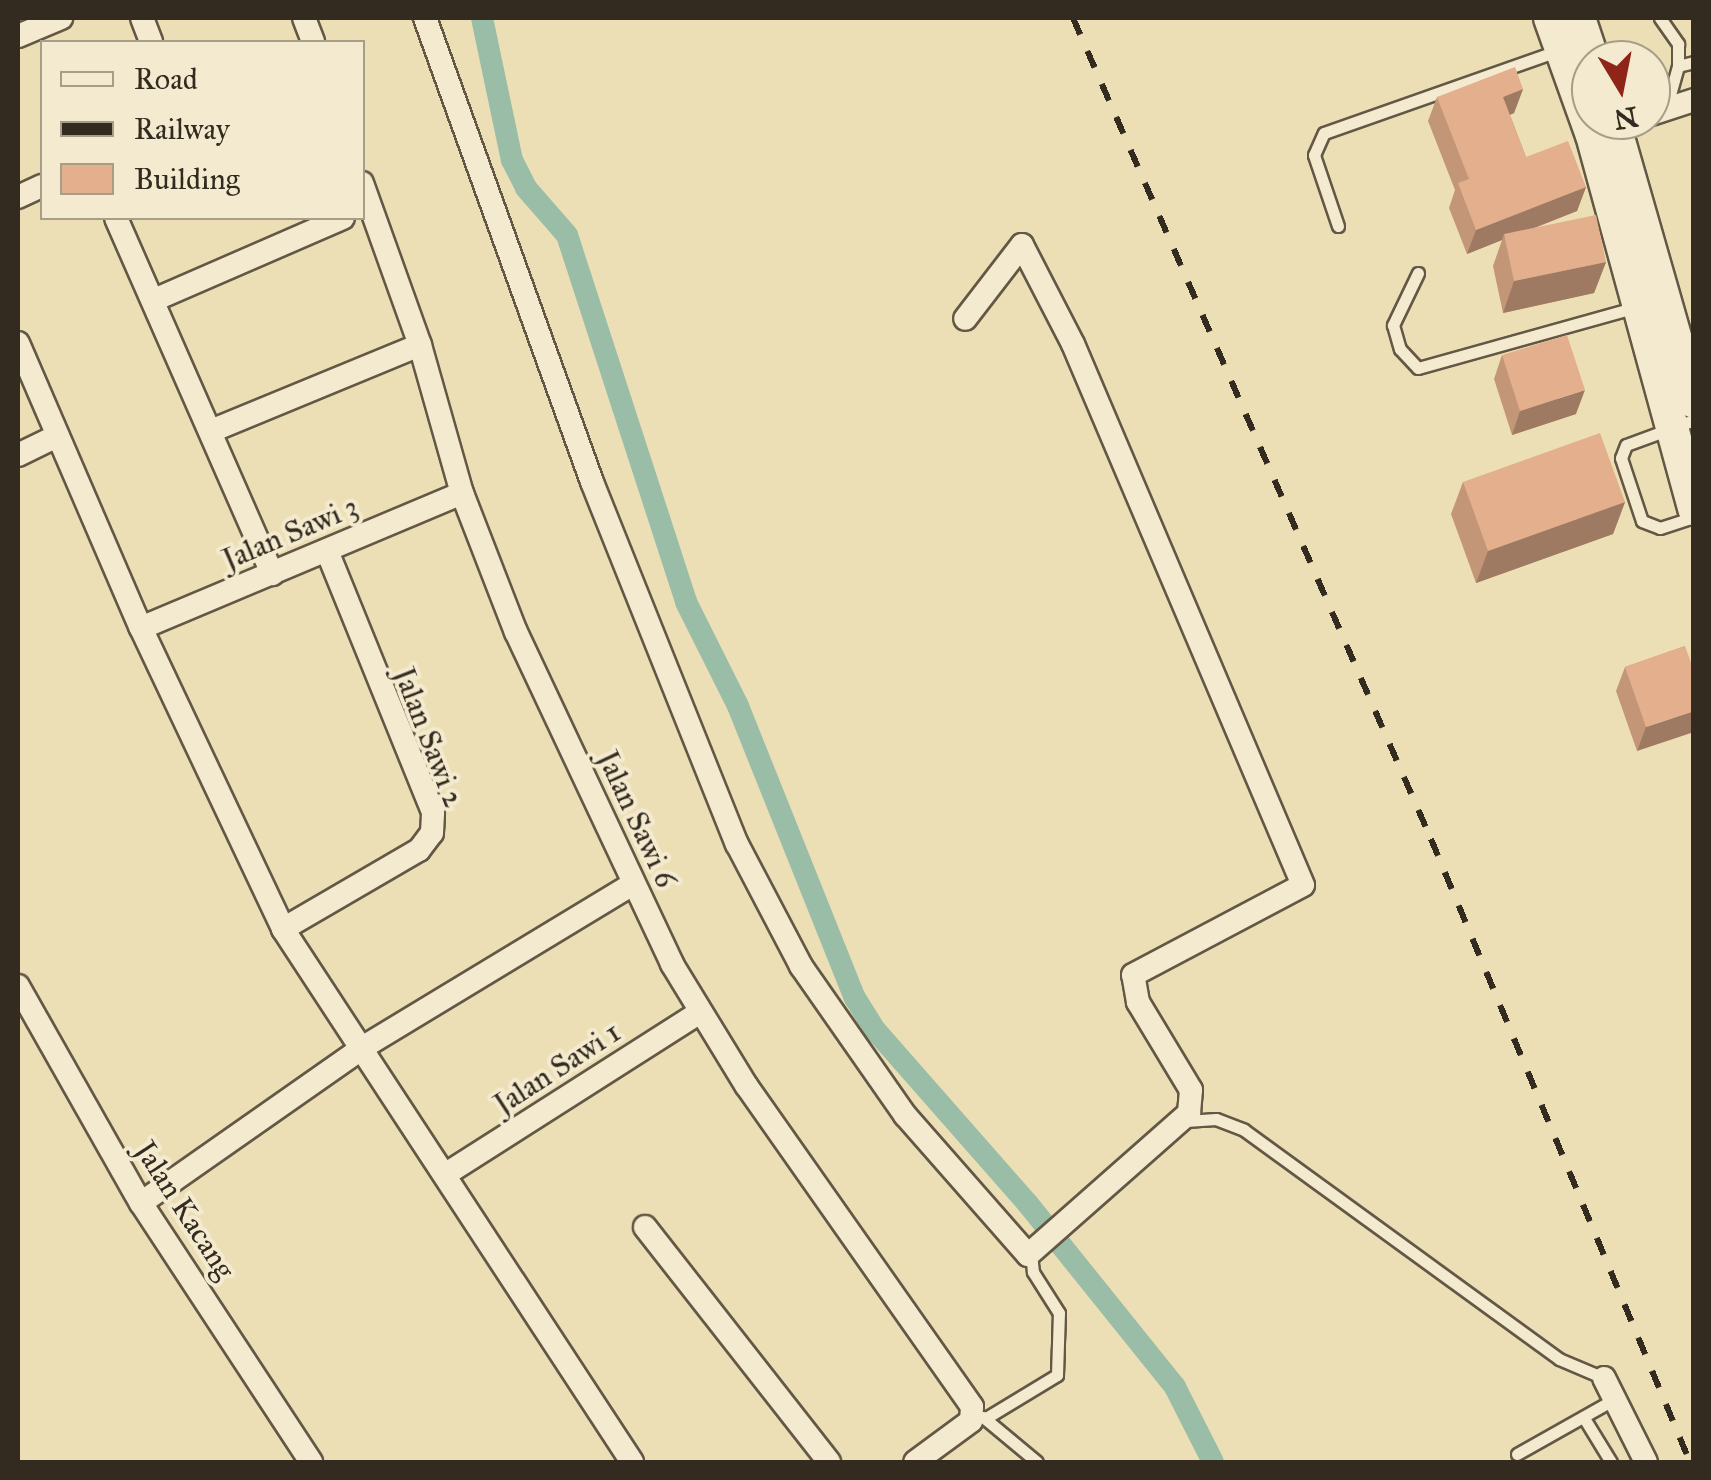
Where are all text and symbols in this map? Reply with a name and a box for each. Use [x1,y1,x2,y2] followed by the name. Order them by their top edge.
[40,40,365,220] legend
[1571,40,1671,140] north arrow
[134,61,198,97] text: Road
[1611,99,1641,137] text: N
[134,111,230,147] text: Railway
[134,161,240,197] text: Building
[217,488,363,578] street label: Jalan Sawi 3
[386,662,472,812] street label: Jalan Sawi 2
[590,745,684,893] street label: Jalan Sawi 6
[487,1014,627,1122] street label: Jalan Sawi 1
[127,1134,243,1286] street label: Jalan Kacang

